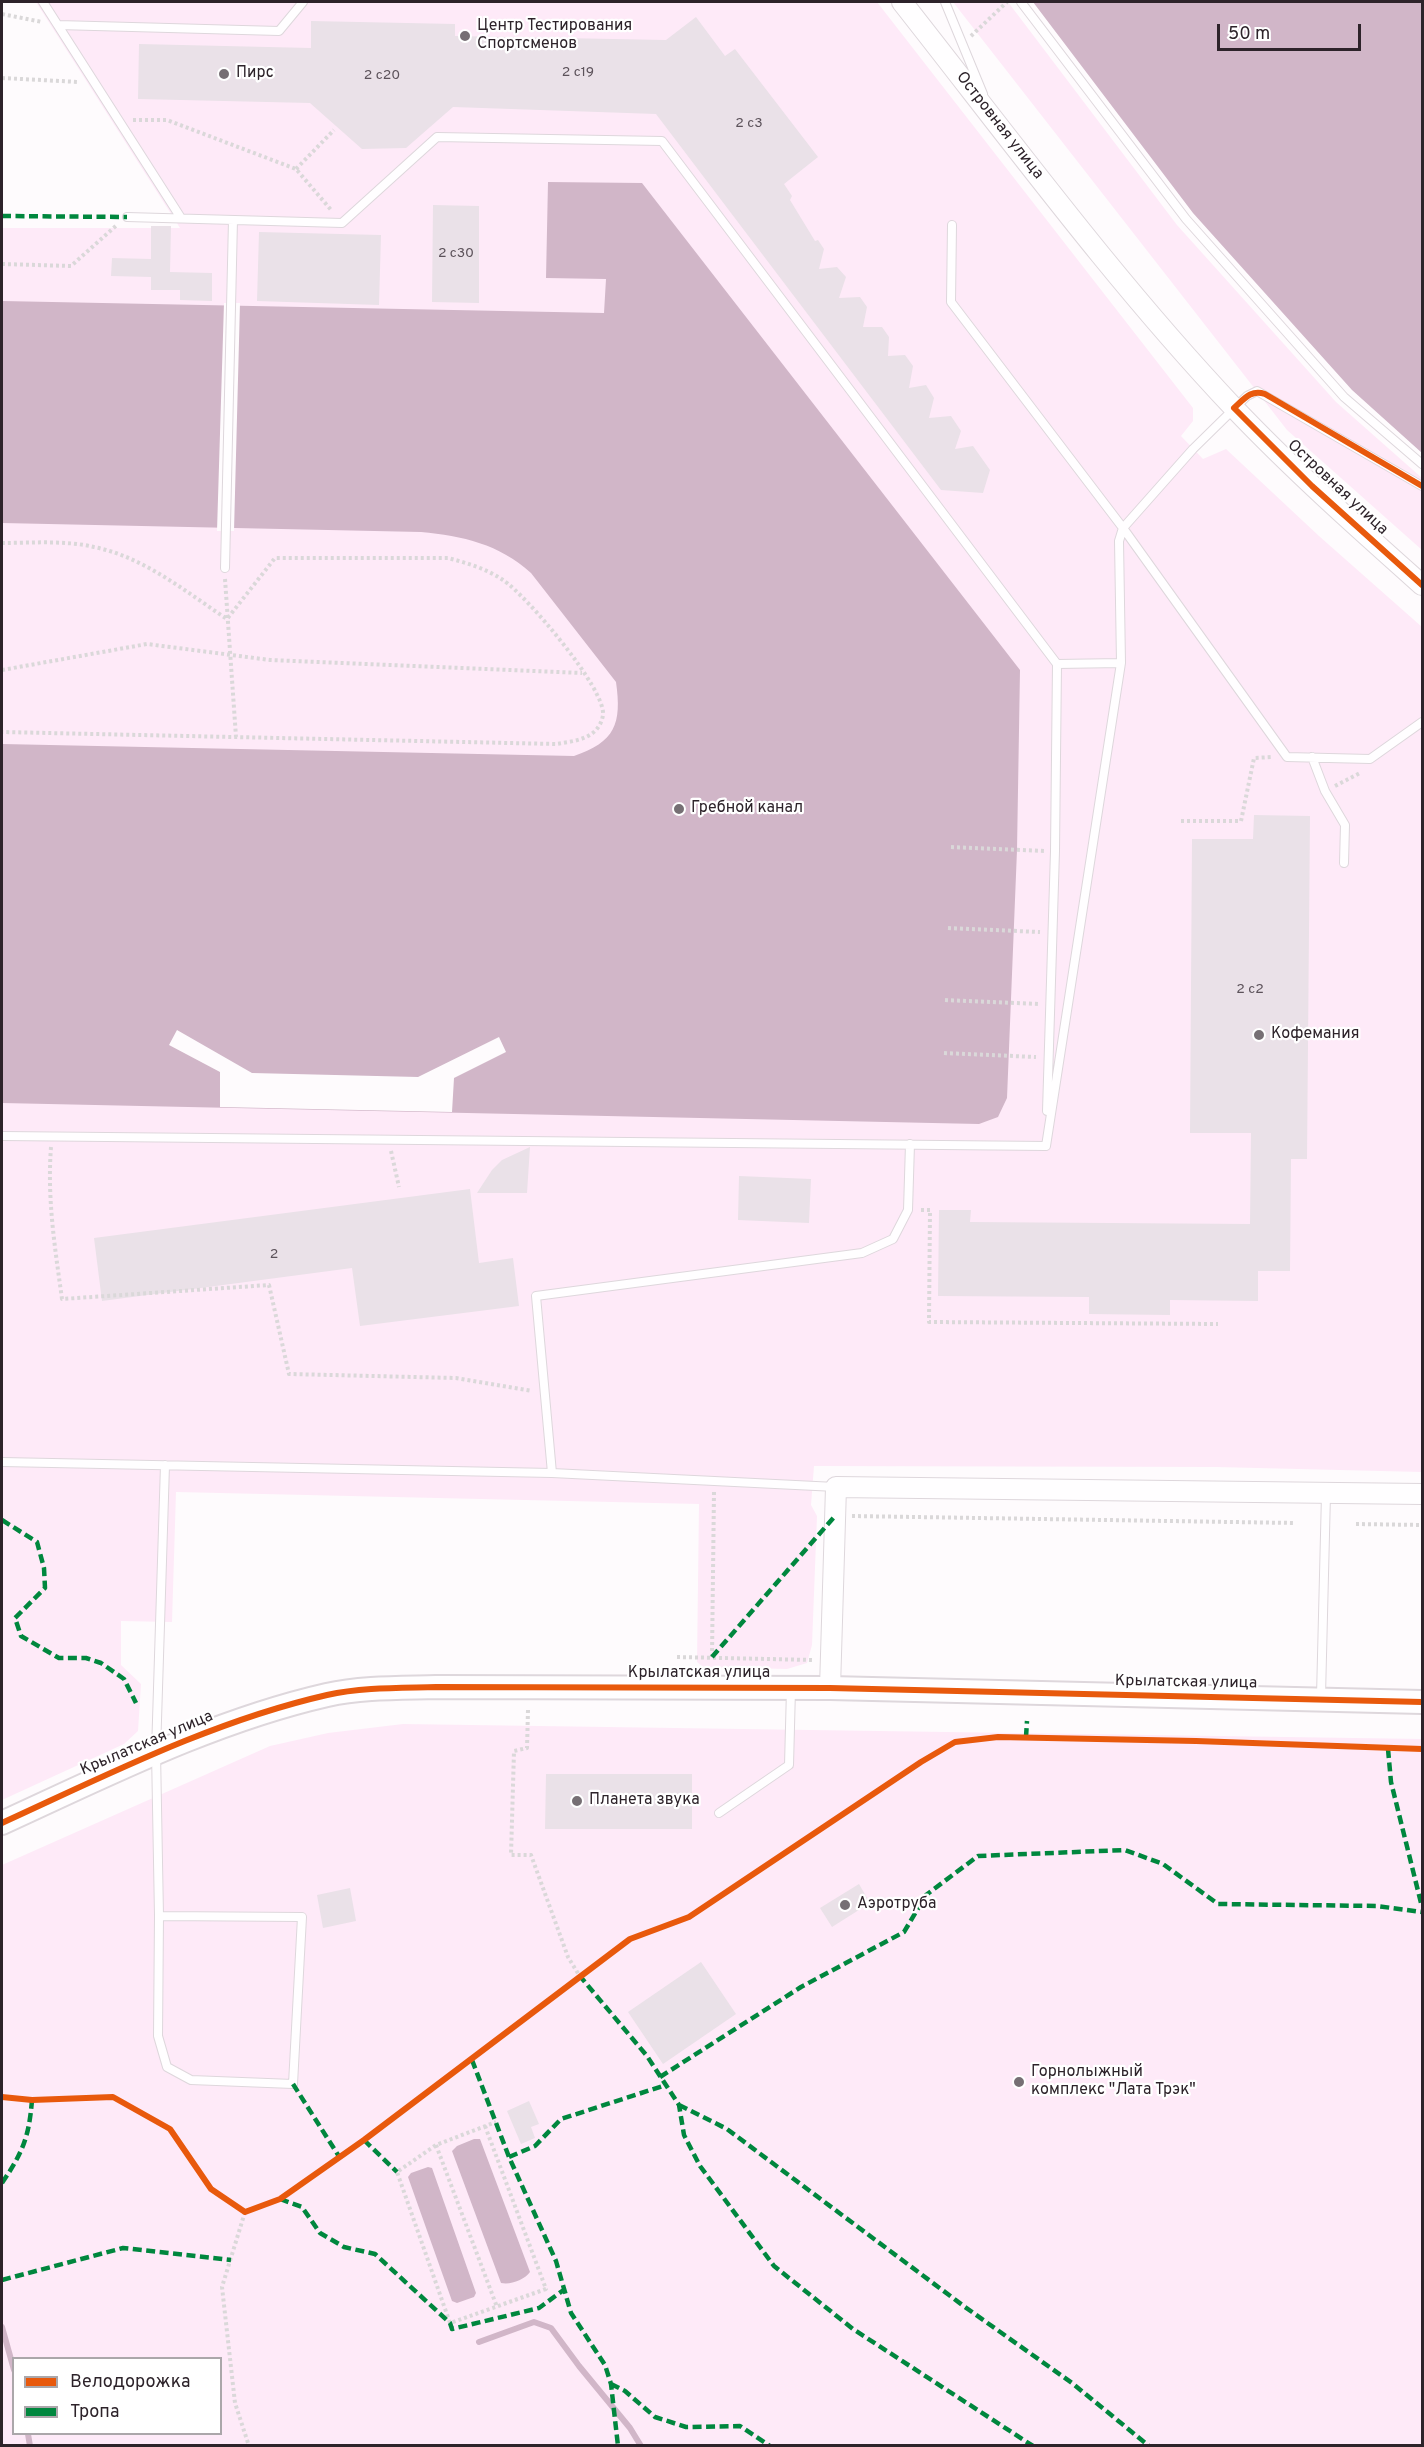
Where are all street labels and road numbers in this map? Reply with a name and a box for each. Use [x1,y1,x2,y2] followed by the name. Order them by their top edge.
[951,68,1047,184] street label: Островная улица
[1283,436,1391,540] street label: Островная улица
[628,1664,770,1684] street label: Крылатская улица
[1115,1672,1257,1694] street label: Крылатская улица
[78,1707,216,1781] street label: Крылатская улица

